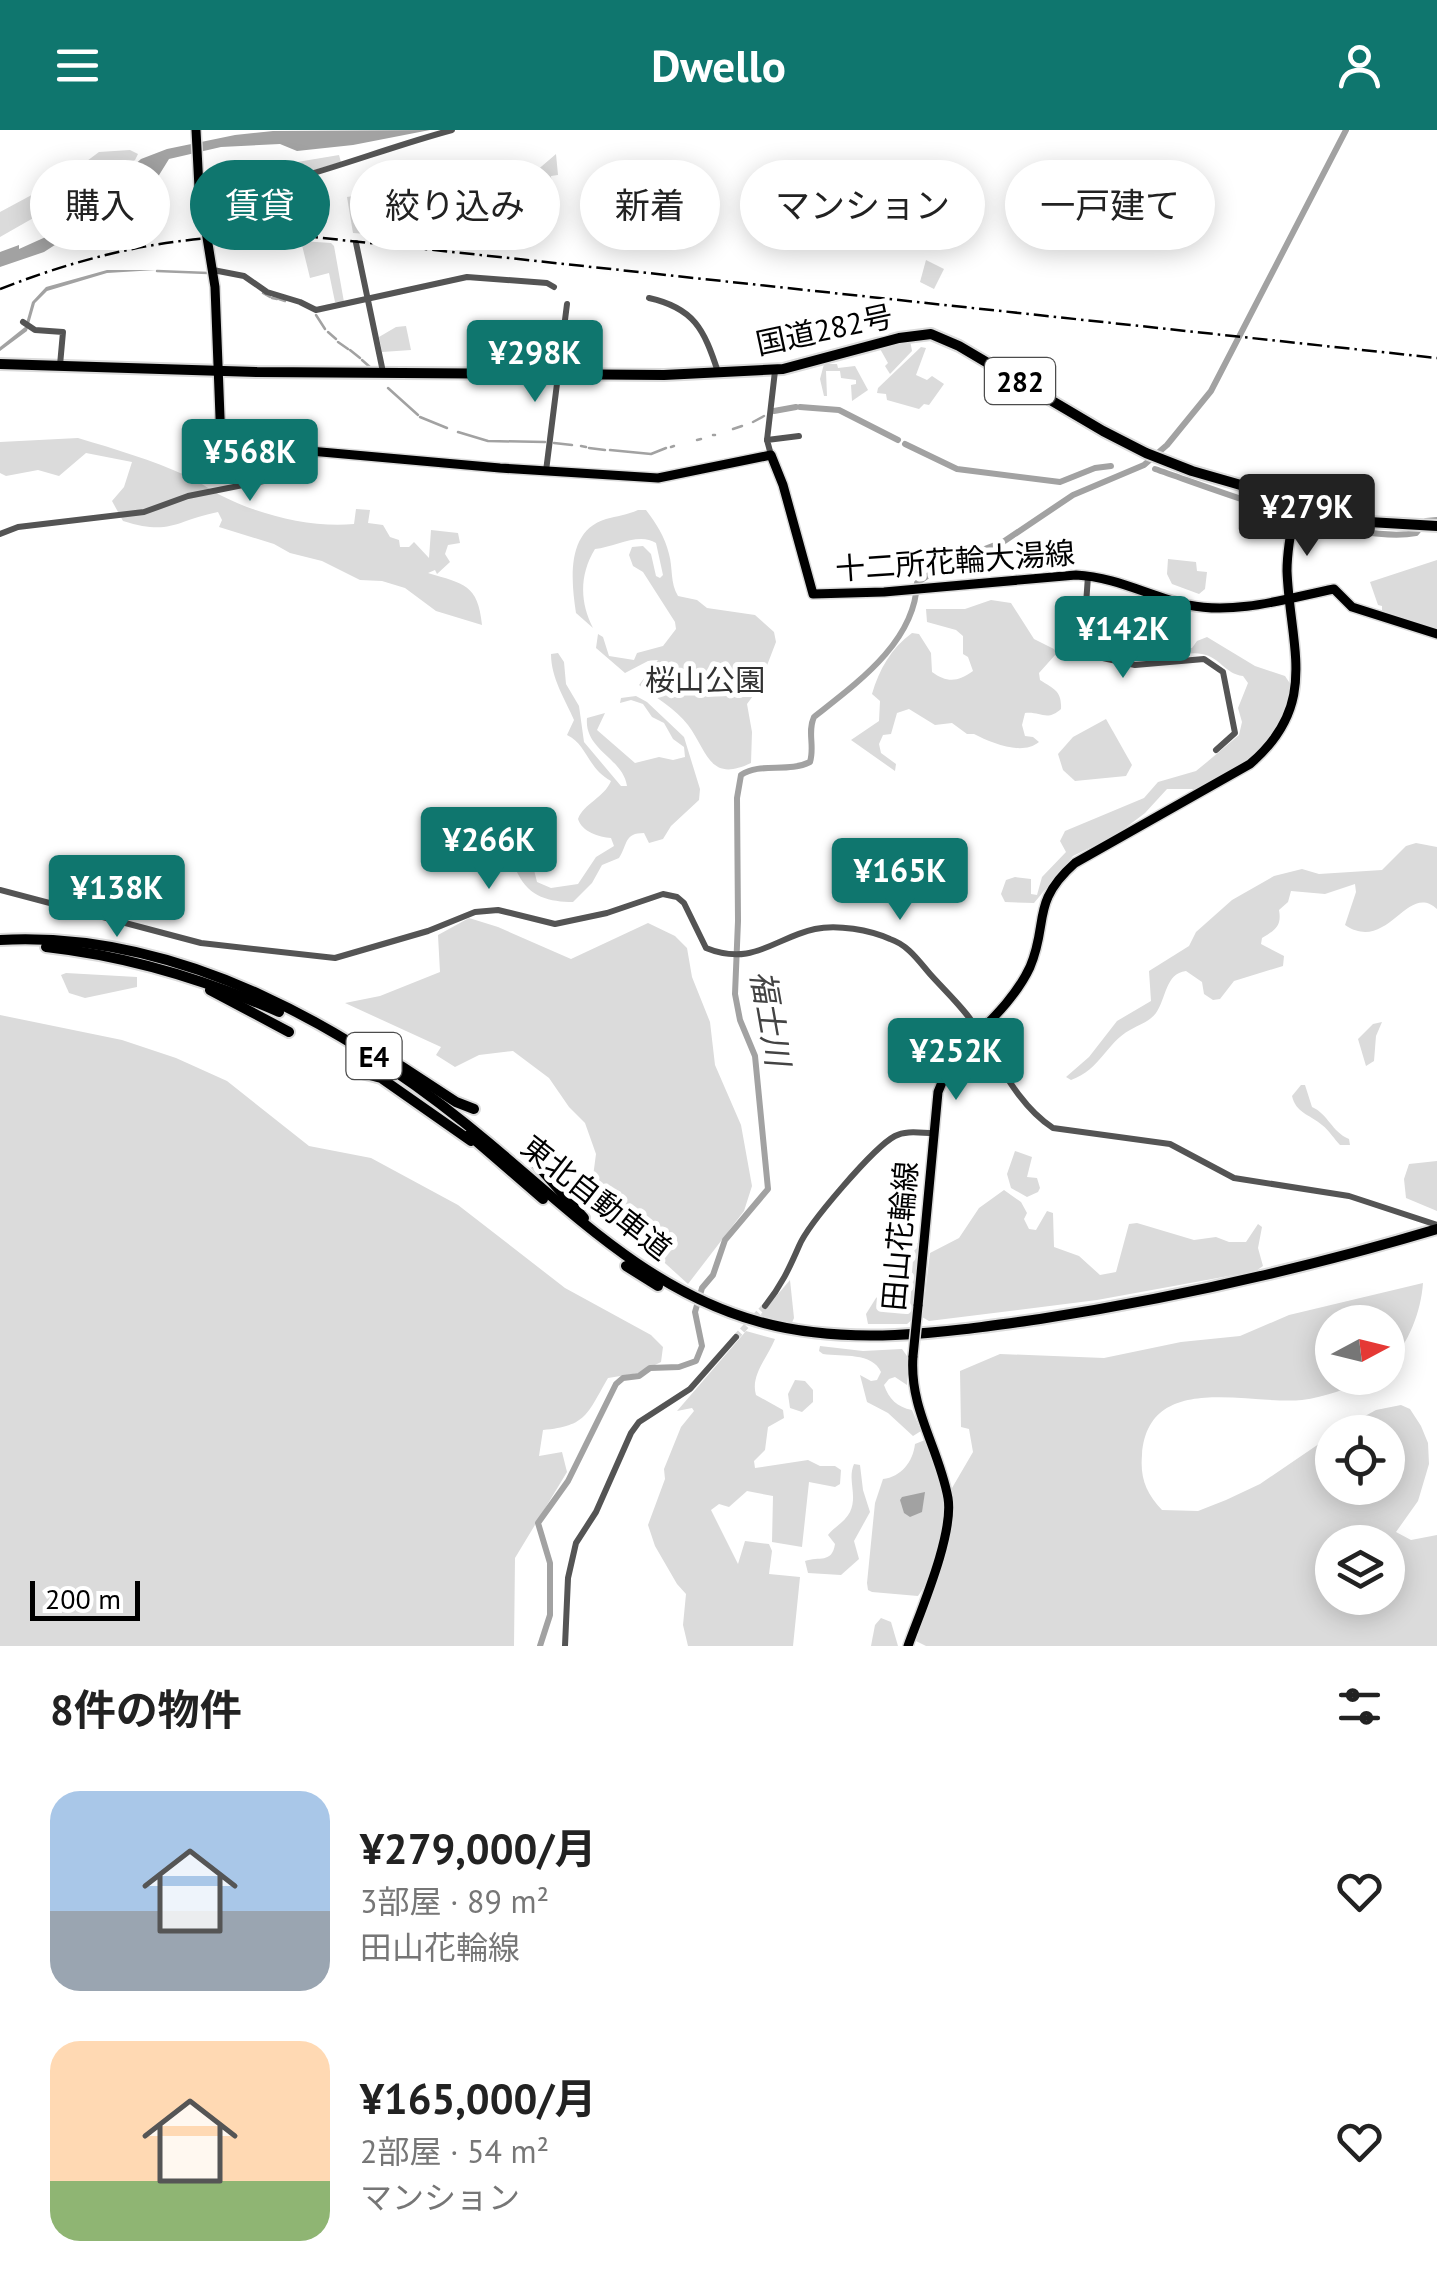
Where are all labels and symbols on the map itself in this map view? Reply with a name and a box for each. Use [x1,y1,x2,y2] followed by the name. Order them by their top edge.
[752,295,896,363] street label: 国道282号
[465,320,605,405] pin: ¥298K
[985,358,1055,404] road number: 282
[180,419,320,504] pin: ¥568K
[1237,474,1377,559] pin: ¥279K
[834,532,1076,588] street label: 十二所花輪大湯線
[1053,596,1193,681] pin: ¥142K
[645,660,765,699] park label: 桜山公園
[419,807,559,892] pin: ¥266K
[830,838,970,923] pin: ¥165K
[47,855,187,940] pin: ¥138K
[742,967,801,1072] water label: 福士川
[886,1018,1026,1103] pin: ¥252K
[346,1033,402,1079] road number: E4
[514,1126,680,1268] street label: 東北自動車道
[873,1160,925,1312] street label: 田山花輪線
[1315,1305,1405,1395] north arrow
[30,1576,140,1620] scale bar

